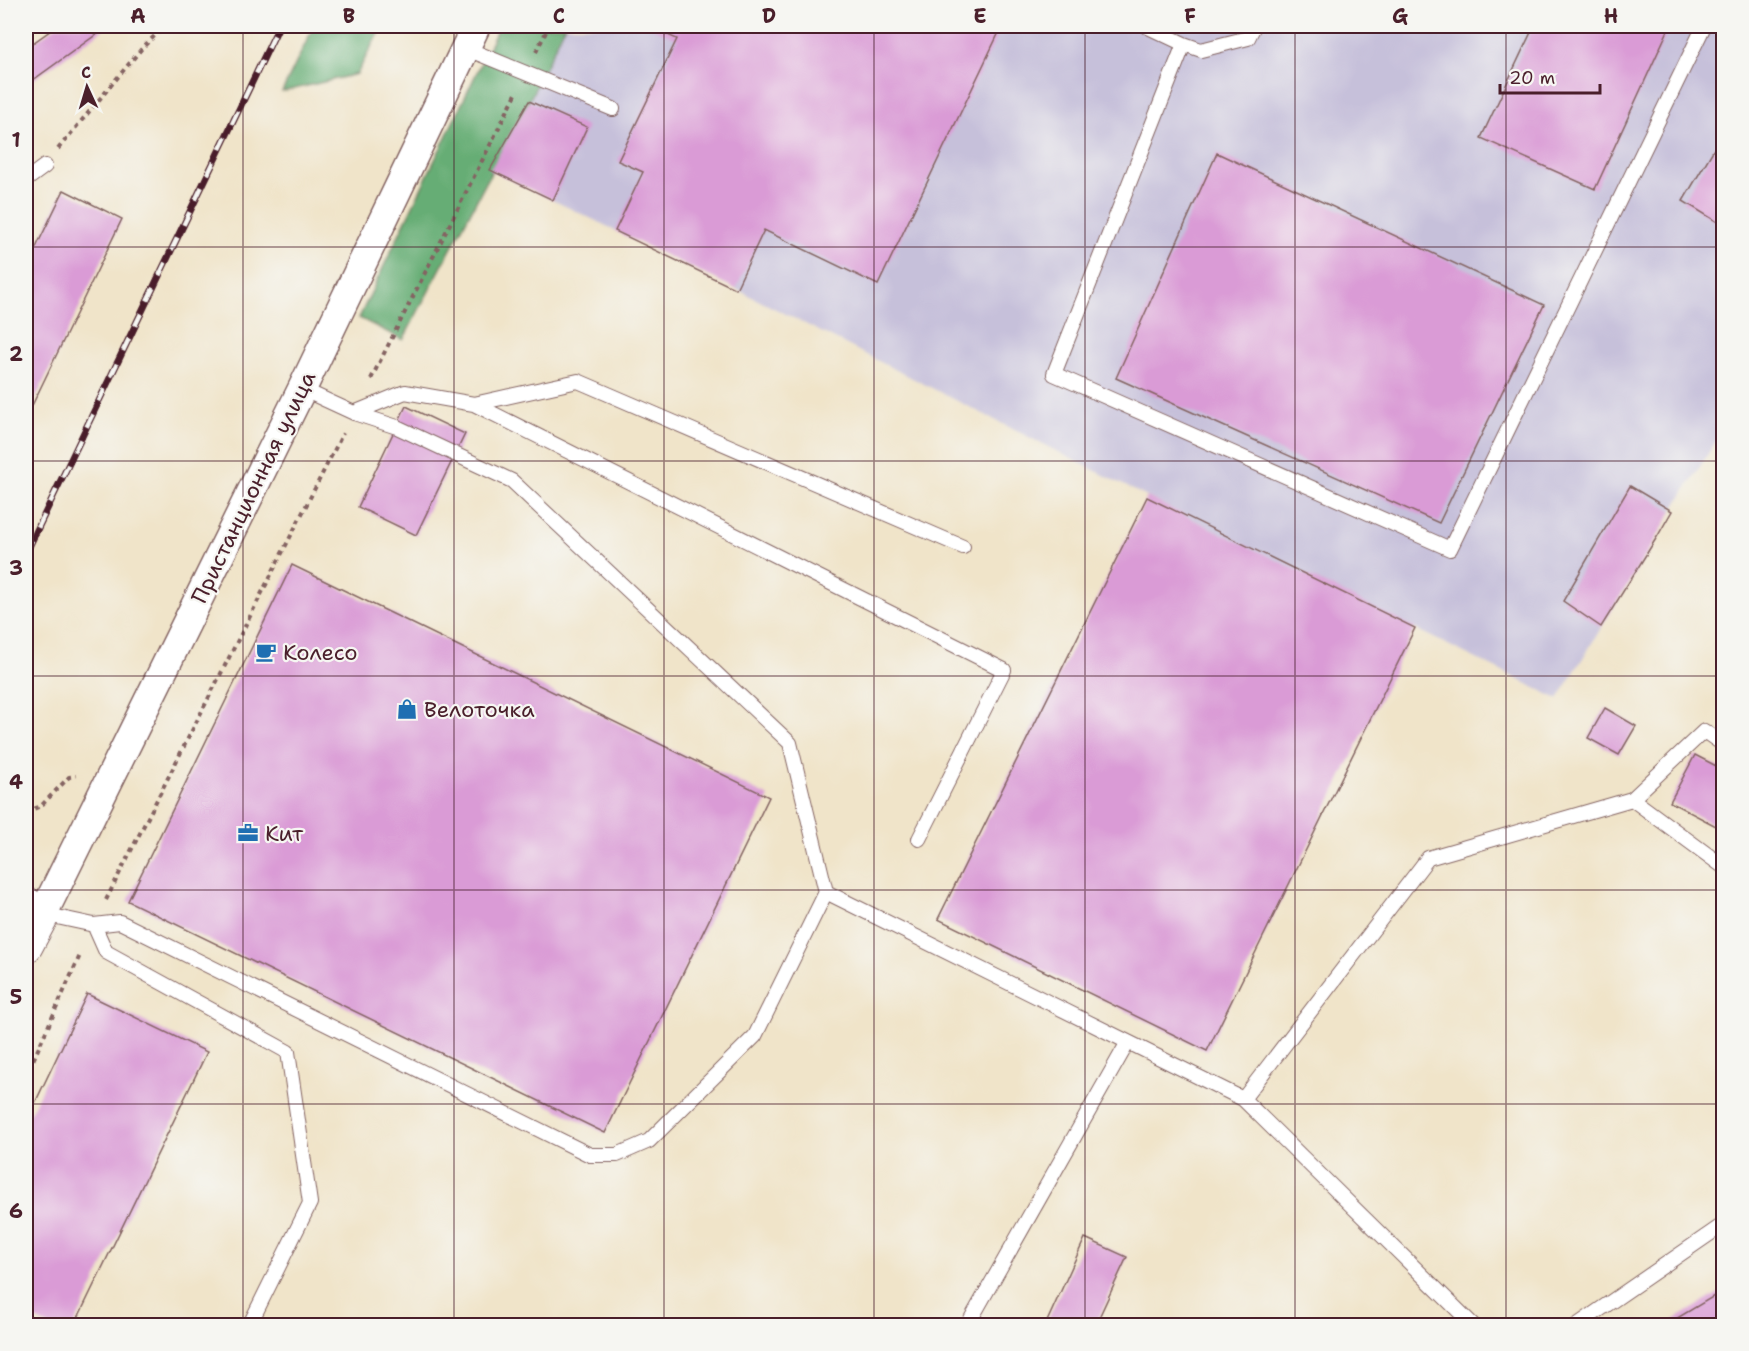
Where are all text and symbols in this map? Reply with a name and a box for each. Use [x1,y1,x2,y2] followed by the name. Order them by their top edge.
[130,3,146,29] text: A
[343,3,355,29] text: B
[553,3,565,29] text: C
[762,3,776,29] text: D
[973,3,987,29] text: E
[1184,3,1196,29] text: F
[1392,3,1408,29] text: G
[1604,3,1618,29] text: H
[57,57,117,117] north arrow
[1500,57,1600,95] scale bar
[80,62,92,83] text: С
[1509,66,1555,90] text: 20 m
[11,127,21,153] text: 1
[9,341,23,367] text: 2
[185,366,323,608] street label: Пристанционная улица
[9,555,23,581] text: 3
[283,638,358,667] place label: Колесо
[254,640,278,664] cafe icon: Колесо
[424,695,535,724] place label: Велоточка
[395,697,419,721] shop icon: Велоточка
[9,769,23,795] text: 4
[265,819,304,848] place label: Кит
[236,821,260,845] office icon: Кит
[10,984,22,1010] text: 5
[9,1198,23,1224] text: 6

